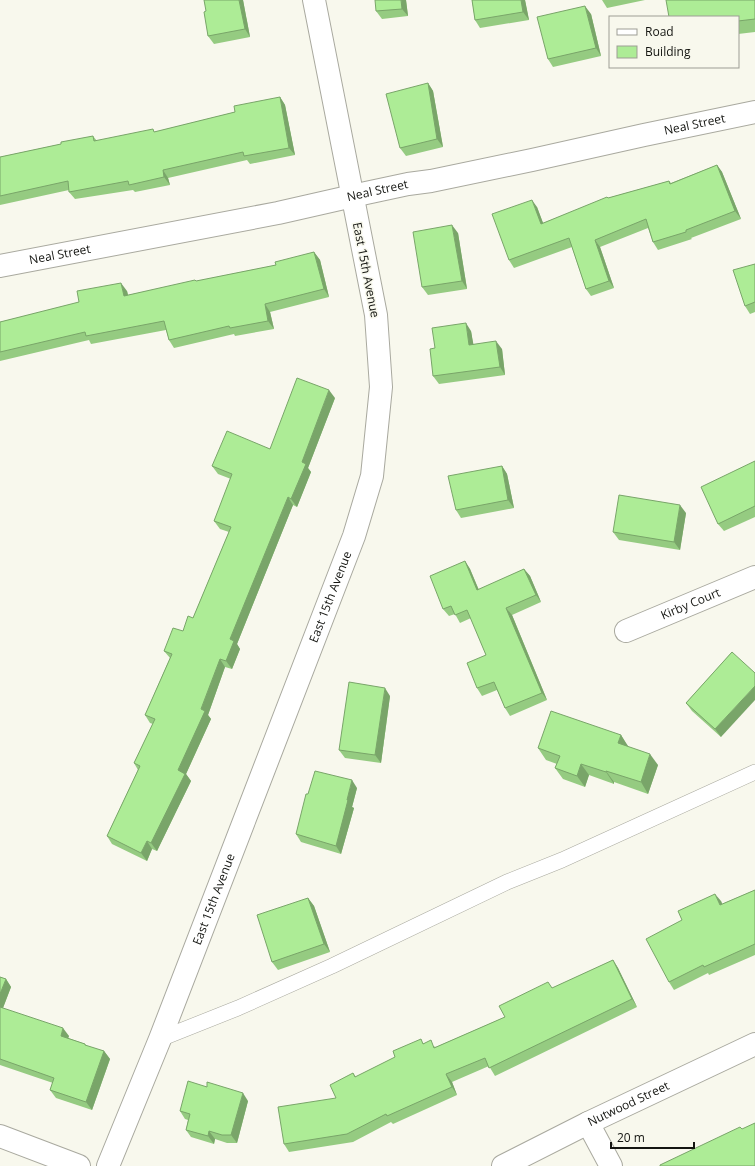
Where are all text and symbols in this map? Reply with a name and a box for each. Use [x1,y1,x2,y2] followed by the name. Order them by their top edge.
[609,16,739,68] legend
[645,23,674,40] text: Road
[645,43,691,60] text: Building
[662,109,727,139] street label: Neal Street
[345,175,410,205] street label: Neal Street
[349,221,384,319] street label: East 15th Avenue
[28,240,92,268] street label: Neal Street
[305,548,355,645] street label: East 15th Avenue
[658,583,723,624] street label: Kirby Court
[188,851,239,947] street label: East 15th Avenue
[585,1077,672,1130] street label: Nutwood Street
[611,1124,694,1150] scale bar
[617,1129,645,1146] text: 20 m

